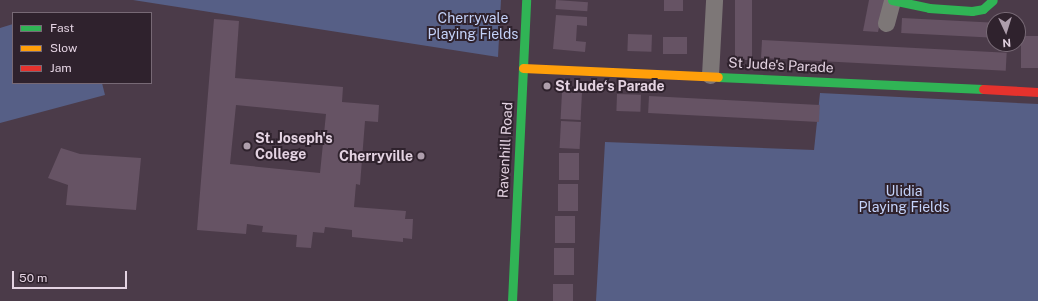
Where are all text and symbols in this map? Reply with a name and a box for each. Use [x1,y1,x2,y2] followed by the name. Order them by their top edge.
[428,10,518,42] park label: Cherryvale Playing Fields
[12,12,152,84] legend
[986,12,1026,52] north arrow
[50,21,74,35] text: Fast
[1002,37,1011,49] text: N
[50,41,77,55] text: Slow
[728,54,834,76] street label: St Jude's Parade
[50,61,72,75] text: Jam
[555,78,665,94] place label: St Jude‘s Parade
[542,81,552,91] marker: St Jude‘s Parade
[494,102,516,198] street label: Ravenhill Road
[255,130,333,162] place label: St. Joseph's College
[242,141,252,151] marker: St. Joseph's College
[339,148,413,164] place label: Cherryville
[416,151,426,161] marker: Cherryville
[859,183,949,216] park label: Ulidia Playing Fields
[14,263,129,289] scale bar
[19,271,47,285] text: 50 m

